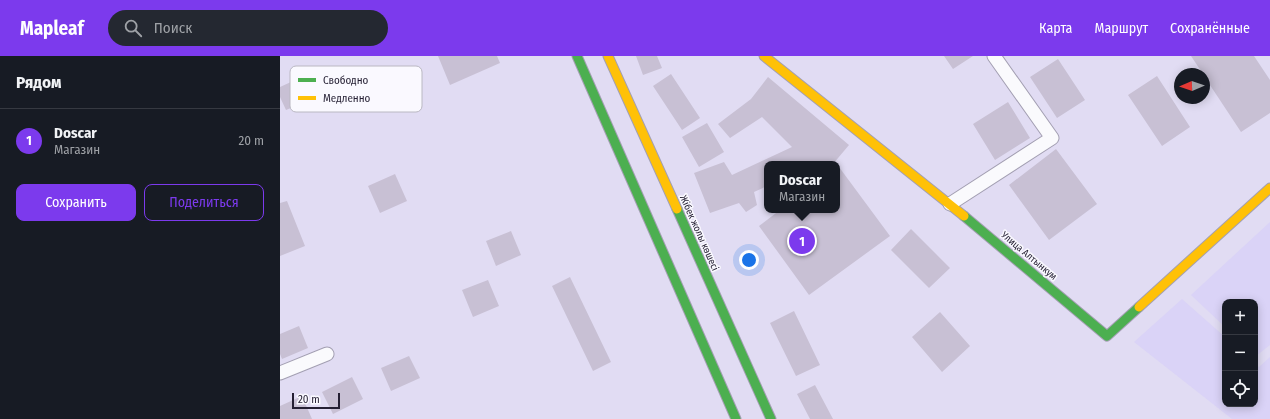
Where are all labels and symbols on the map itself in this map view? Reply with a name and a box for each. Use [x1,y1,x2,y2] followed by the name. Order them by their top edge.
[290,66,422,112] legend
[1174,68,1210,104] north arrow
[323,74,368,87] text: Свободно
[323,92,371,105] text: Медленно
[677,193,722,273] street label: Жібек жолы көшесі
[789,226,815,256] pin: 1
[998,229,1059,283] street label: Улица Алтынкум
[739,250,759,270] your location
[292,391,340,410] scale bar

